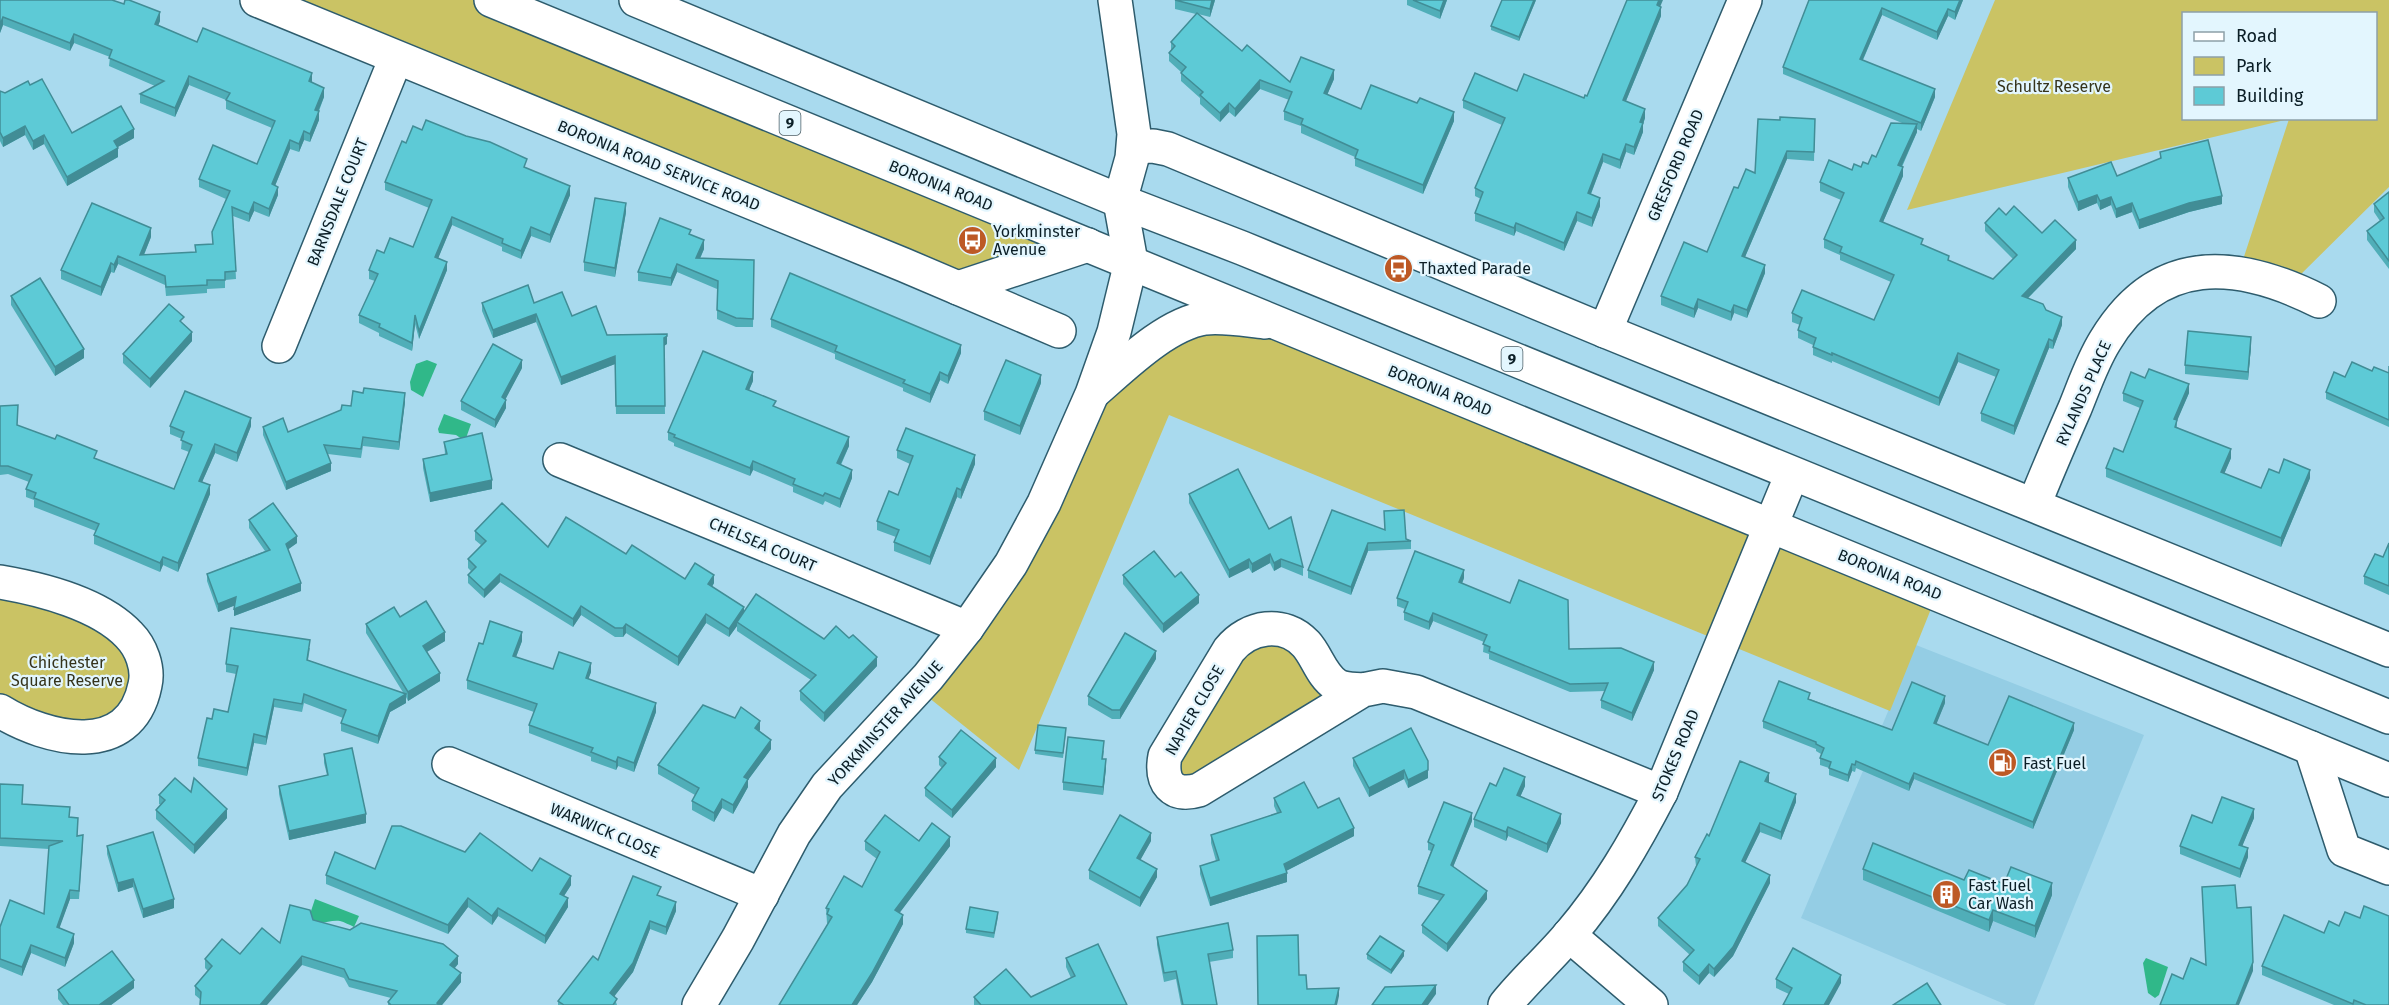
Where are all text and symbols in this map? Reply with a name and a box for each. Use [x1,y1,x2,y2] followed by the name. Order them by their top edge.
[2182,12,2377,120] legend
[2236,25,2278,47] text: Road
[2236,55,2272,77] text: Park
[1997,77,2111,96] park label: Schultz Reserve
[2236,85,2304,107] text: Building
[1643,106,1708,224] street label: GRESFORD ROAD
[780,111,800,135] road number: 9
[555,116,763,215] street label: BORONIA ROAD SERVICE ROAD
[303,135,372,269] street label: BARNSDALE COURT
[886,156,996,215] street label: BORONIA ROAD
[993,222,1081,259] place label: Yorkminster Avenue
[956,224,988,256] bus stop icon: Yorkminster Avenue
[1382,252,1414,284] bus stop icon: Thaxted Parade
[1419,259,1531,278] place label: Thaxted Parade
[2052,338,2115,449] street label: RYLANDS PLACE
[1502,347,1522,371] road number: 9
[1385,361,1495,420] street label: BORONIA ROAD
[706,513,820,576] street label: CHELSEA COURT
[1835,545,1945,604] street label: BORONIA ROAD
[11,653,123,690] park label: Chichester Square Reserve
[824,657,947,790] street label: YORKMINSTER AVENUE
[1161,662,1228,759] street label: NAPIER CLOSE
[1648,706,1703,804] street label: STOKES ROAD
[1986,747,2018,779] fuel station icon: Fast Fuel
[2023,754,2086,773] place label: Fast Fuel
[547,799,662,862] street label: WARWICK CLOSE
[1968,876,2034,913] place label: Fast Fuel Car Wash
[1931,878,1963,910] building icon: Fast Fuel Car Wash

